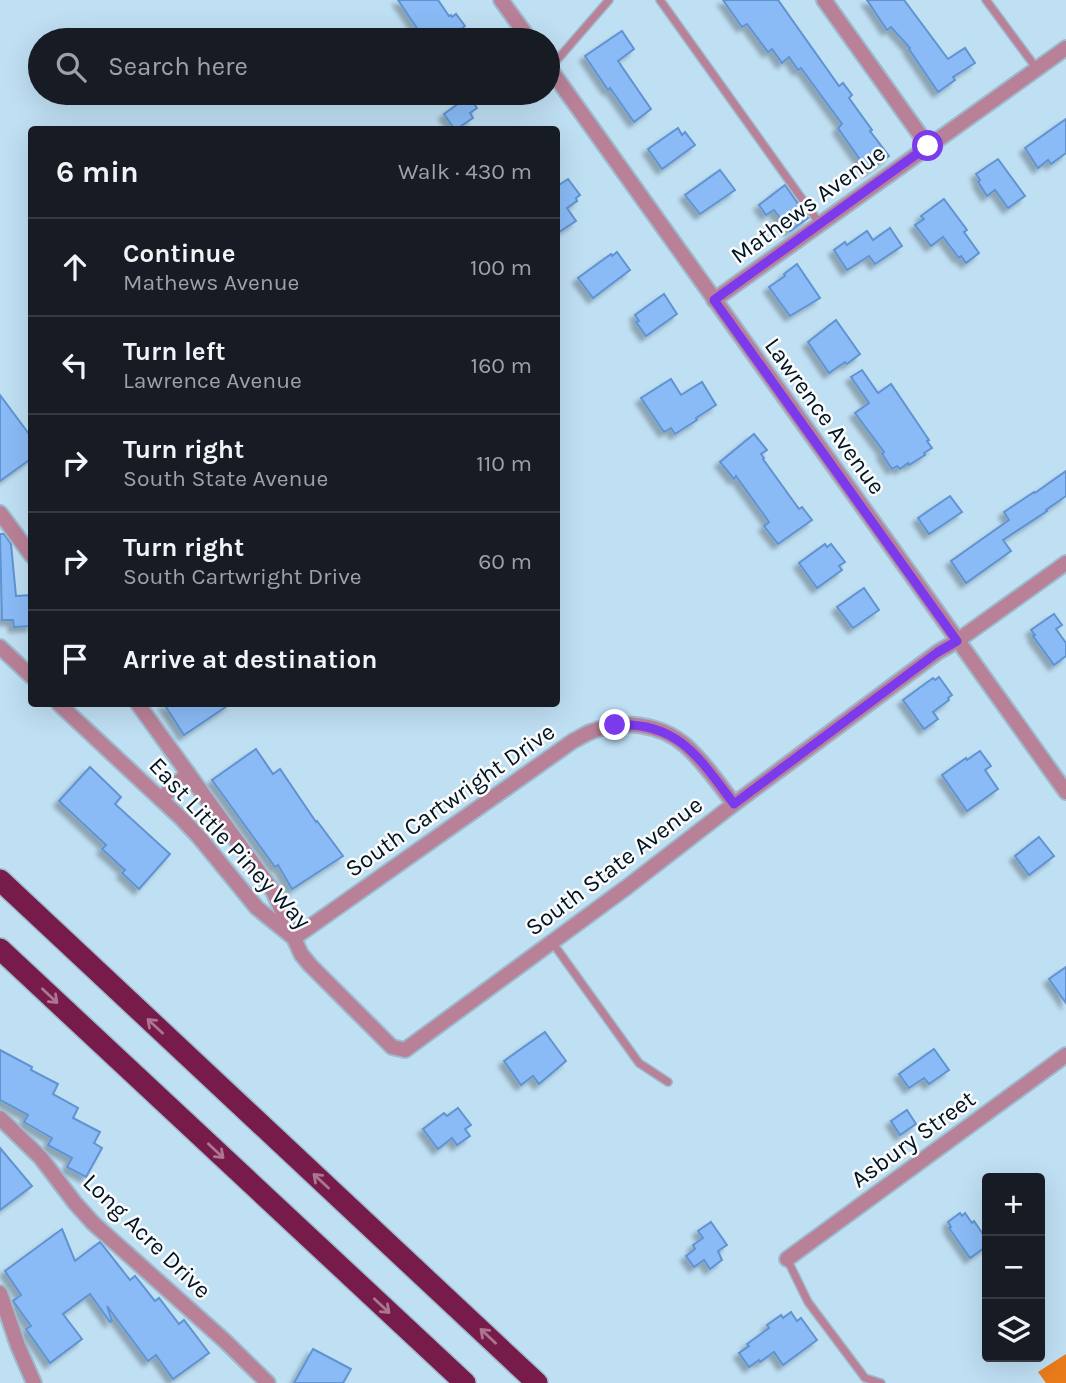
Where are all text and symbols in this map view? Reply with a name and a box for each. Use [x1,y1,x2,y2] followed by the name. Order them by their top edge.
[28,28,560,105] search box
[52,48,90,86] icon: search
[108,51,248,82] text: Search here
[912,130,943,161] route start
[725,139,891,269] street label: Mathews Avenue
[56,154,139,190] text: 6 min
[398,158,532,185] text: Walk · 430 m
[123,238,235,269] text: Continue
[56,248,94,286] icon: ahead
[470,254,532,281] text: 100 m
[123,269,299,296] text: Mathews Avenue
[759,332,891,500] street label: Lawrence Avenue
[123,336,225,367] text: Turn left
[56,346,94,384] icon: left
[471,352,532,379] text: 160 m
[123,367,302,394] text: Lawrence Avenue
[123,434,244,465] text: Turn right
[56,444,94,482] icon: right
[476,450,532,477] text: 110 m
[123,465,328,492] text: South State Avenue
[123,532,244,563] text: Turn right
[56,542,94,580] icon: right
[478,548,532,575] text: 60 m
[123,563,362,590] text: South Cartwright Drive
[56,640,94,678] icon: arrive
[123,644,377,675] text: Arrive at destination
[599,709,630,740] route end
[340,717,560,883] street label: South Cartwright Drive
[143,751,317,935] street label: East Little Piney Way
[520,790,708,942] street label: South State Avenue
[41,987,58,1004] one-way arrow
[147,1017,164,1034] one-way arrow
[845,1085,981,1193] street label: Asbury Street
[207,1142,224,1159] one-way arrow
[77,1168,217,1304] street label: Long Acre Drive
[312,1173,330,1189] one-way arrow
[982,1173,1045,1362] map controls
[982,1173,1045,1236] button: +
[982,1236,1045,1299] button: −
[373,1297,391,1314] one-way arrow
[982,1299,1045,1362] button: layers
[479,1328,496,1345] one-way arrow

